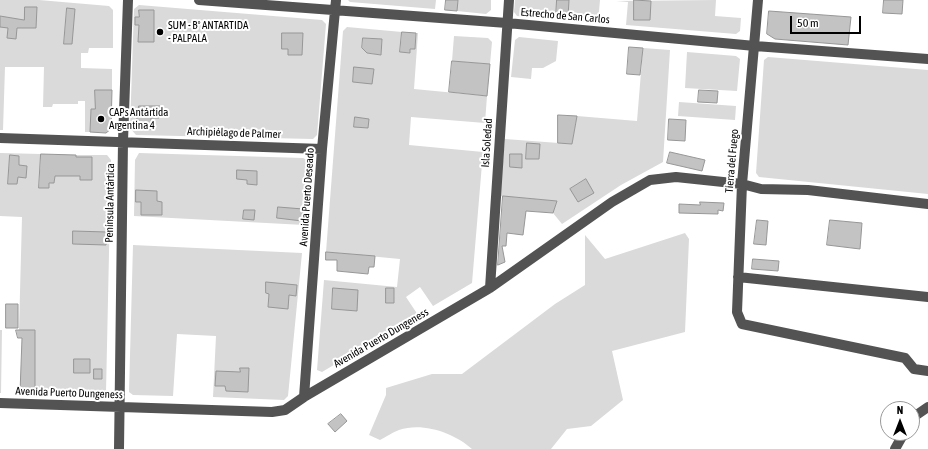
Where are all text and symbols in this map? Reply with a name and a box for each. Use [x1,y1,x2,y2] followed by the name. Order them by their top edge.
[520,6,610,26] street label: Estrecho de San Carlos
[792,8,863,34] scale bar
[797,16,819,30] text: 50 m
[168,19,248,45] place label: SUM - Bº ANTARTIDA - PALPALA
[155,27,165,37] marker: SUM - Bº ANTARTIDA - PALPALA
[109,106,168,132] place label: CAPs Antártida Argentina 4
[96,114,106,124] marker: CAPs Antártida Argentina 4
[479,118,495,168] street label: Isla Soledad
[187,125,281,141] street label: Archipiélago de Palmer
[723,129,741,193] street label: Tierra del Fuego
[297,147,317,247] street label: Avenida Puerto Deseado
[103,163,117,243] street label: Península Antártica
[331,305,431,371] street label: Avenida Puerto Dungeness
[15,385,123,401] street label: Avenida Puerto Dungeness
[880,401,920,441] north arrow
[897,404,903,416] text: N

